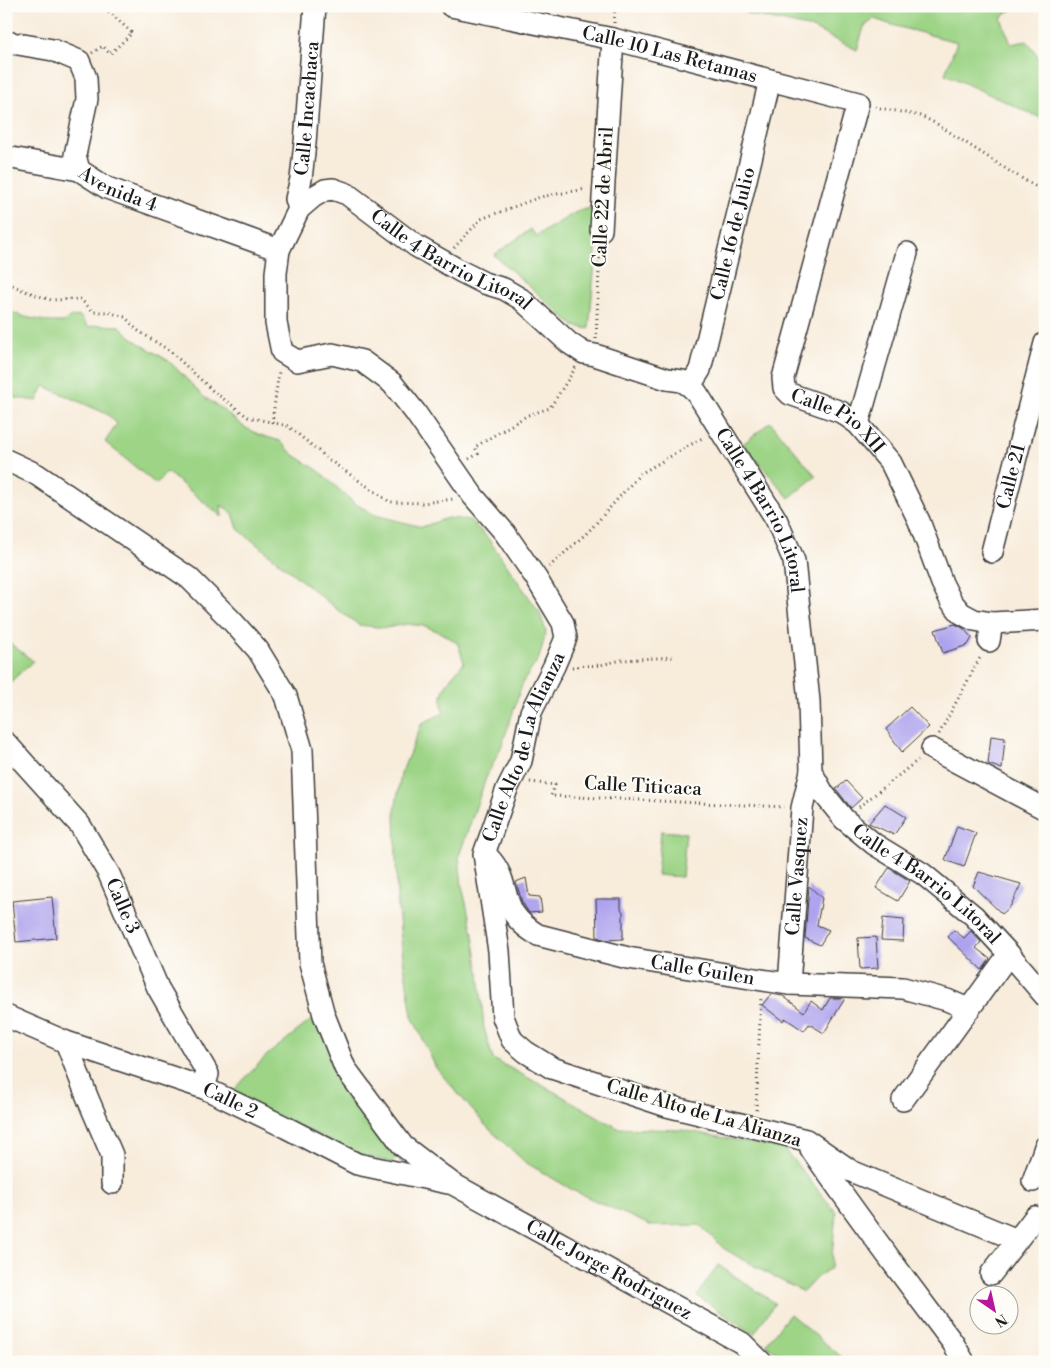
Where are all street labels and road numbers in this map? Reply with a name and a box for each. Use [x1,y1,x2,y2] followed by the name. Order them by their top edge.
[580,21,760,88] street label: Calle 10 Las Retamas
[289,40,324,177] street label: Calle Incachaca
[587,125,619,268] street label: Calle 22 de Abril
[73,160,161,217] street label: Avenida 4
[705,165,761,303] street label: Calle 16 de Julio
[366,204,538,316] street label: Calle 4 Barrio Litoral
[787,383,890,459] street label: Calle Pio XII
[710,423,809,594] street label: Calle 4 Barrio Litoral
[991,441,1031,512] street label: Calle 21
[477,648,571,846] street label: Calle Alto de La Alianza
[583,771,703,801] street label: Calle Titicaca
[781,816,813,936] street label: Calle Vasquez
[847,819,1006,949] street label: Calle 4 Barrio Litoral
[100,874,145,937] street label: Calle 3
[649,950,756,991] street label: Calle Guilen
[604,1074,805,1153] street label: Calle Alto de La Alianza
[199,1077,262,1124] street label: Calle 2
[522,1214,696,1325] street label: Calle Jorge Rodriguez

